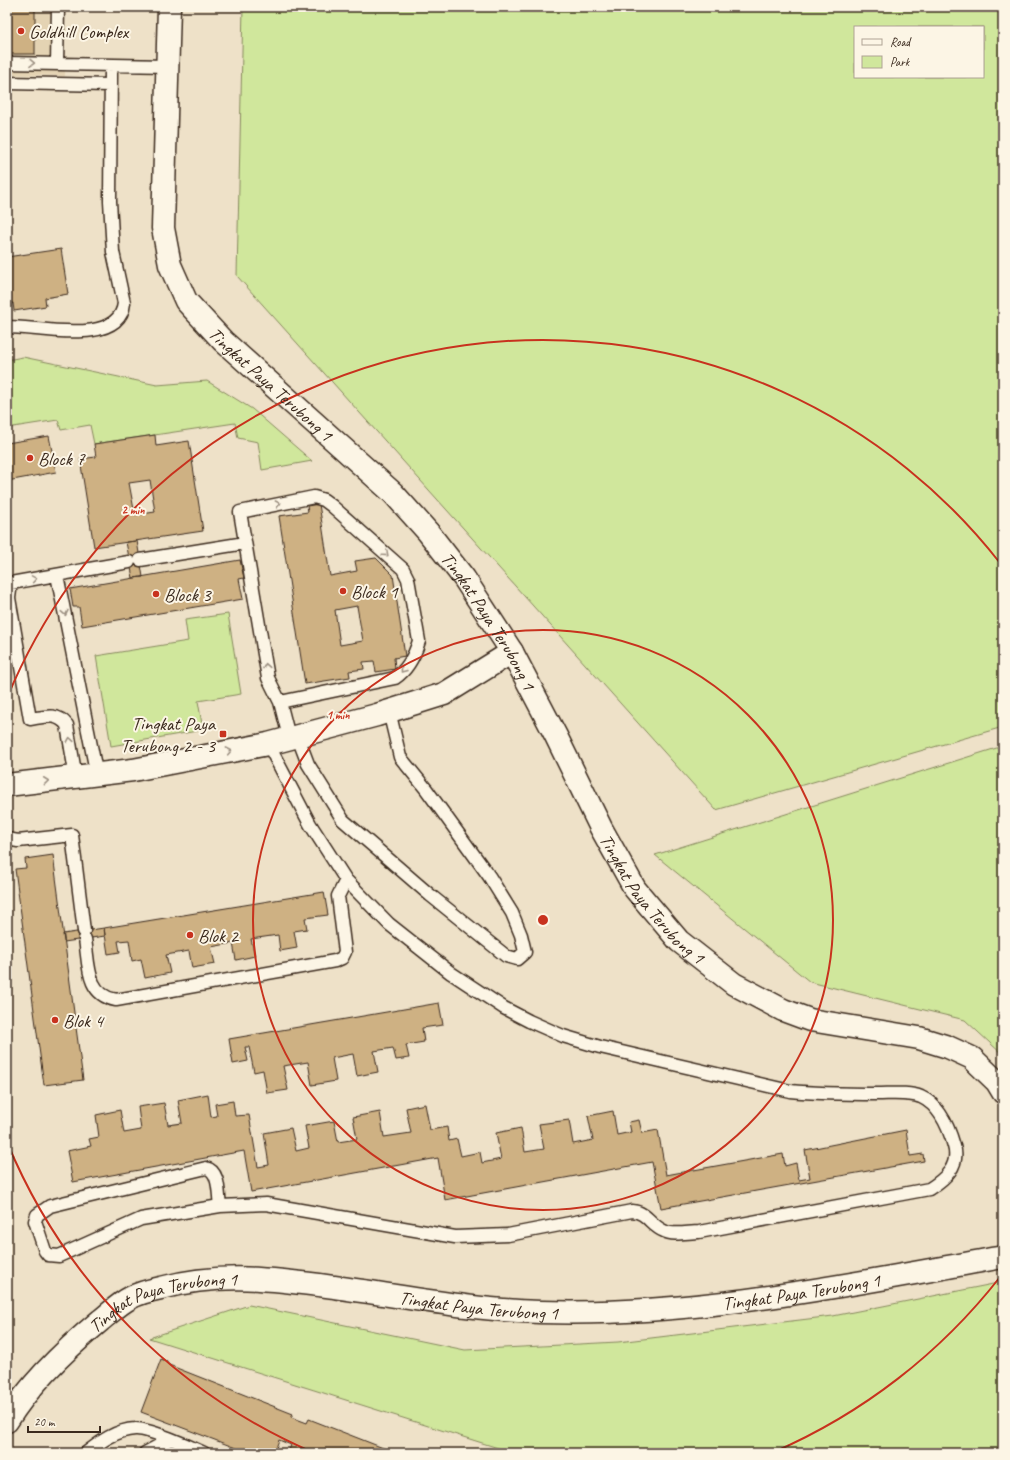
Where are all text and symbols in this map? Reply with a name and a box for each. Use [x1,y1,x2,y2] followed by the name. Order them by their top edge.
[29,20,130,44] place label: Goldhill Complex
[16,26,26,36] marker: Goldhill Complex
[854,26,984,78] legend
[890,34,912,50] text: Road
[890,54,911,70] text: Park
[29,59,35,67] one-way arrow
[203,322,339,448] street label: Tingkat Paya Terubong 1
[38,447,86,471] place label: Block 7
[25,453,35,463] marker: Block 7
[275,501,281,509] one-way arrow
[122,502,145,518] text: 2 min
[435,547,541,696] street label: Tingkat Paya Terubong 1
[381,550,389,557] one-way arrow
[31,575,37,584] one-way arrow
[351,580,399,604] place label: Block 1
[164,583,212,607] place label: Block 3
[338,586,348,596] marker: Block 1
[151,589,161,599] marker: Block 3
[60,610,68,616] one-way arrow
[262,662,271,669] one-way arrow
[401,666,408,673] one-way arrow
[327,707,350,723] text: 1 min
[121,712,217,758] place label: Tingkat Paya Terubong 2 - 3
[218,729,228,739] marker: Tingkat Paya Terubong 2 - 3
[66,737,74,743] one-way arrow
[226,747,232,756] one-way arrow
[43,777,49,786] one-way arrow
[594,830,710,970] street label: Tingkat Paya Terubong 1
[536,913,550,927] centre of rings
[198,924,240,948] place label: Blok 2
[185,930,195,940] marker: Blok 2
[63,1009,106,1033] place label: Blok 4
[50,1015,60,1025] marker: Blok 4
[84,1267,239,1338] street label: Tingkat Paya Terubong 1
[721,1268,884,1316] street label: Tingkat Paya Terubong 1
[398,1286,560,1325] street label: Tingkat Paya Terubong 1
[28,1408,100,1434] scale bar
[34,1414,56,1430] text: 20 m

